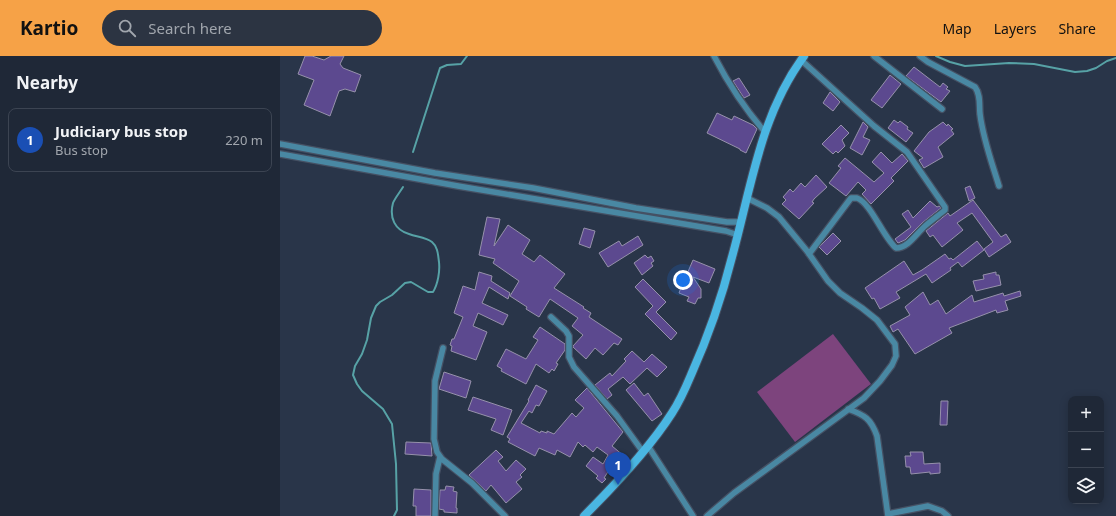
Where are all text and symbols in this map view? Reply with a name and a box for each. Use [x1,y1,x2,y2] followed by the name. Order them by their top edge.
[102,10,382,46] search box
[20,15,78,41] text: Kartio
[116,17,138,39] icon: search
[148,18,232,38] text: Search here
[943,19,972,38] text: Map
[994,19,1036,38] text: Layers
[1058,19,1096,38] text: Share
[16,71,78,94] text: Nearby
[55,121,188,141] text: Judiciary bus stop
[26,131,34,149] text: 1
[225,131,263,149] text: 220 m
[55,141,108,159] text: Bus stop
[673,270,693,290] your location
[1068,396,1104,504] map controls
[1068,396,1104,432] button: +
[1068,432,1104,468] button: −
[605,452,631,485] pin: 1
[1068,468,1104,504] button: layers

